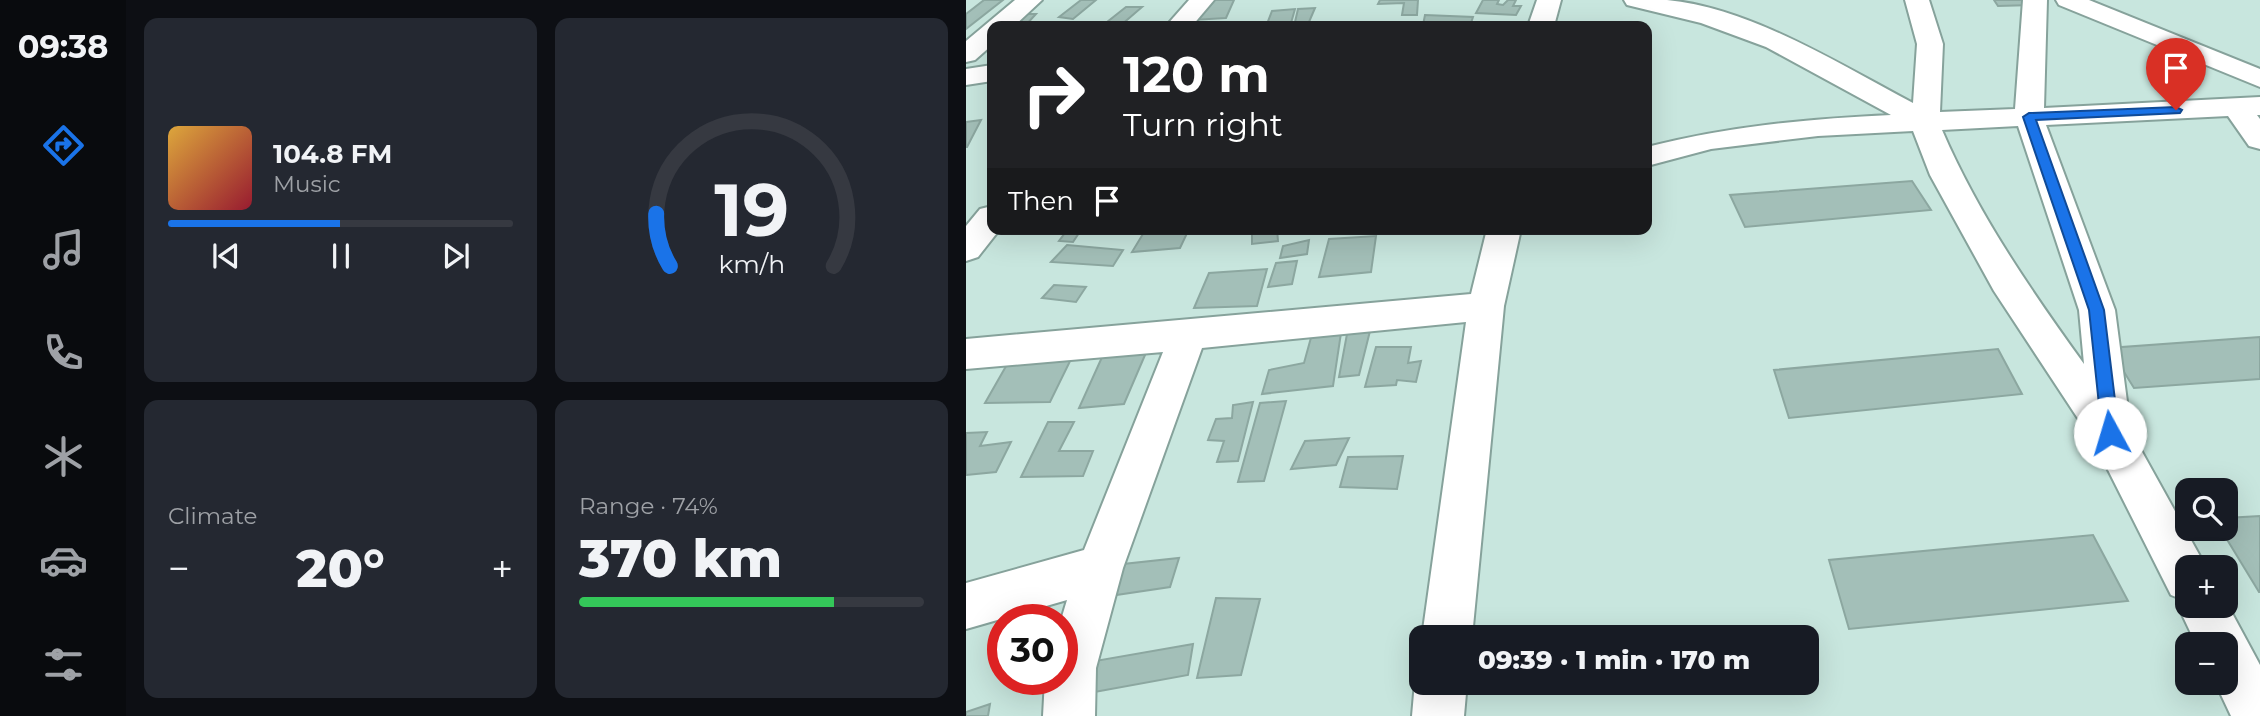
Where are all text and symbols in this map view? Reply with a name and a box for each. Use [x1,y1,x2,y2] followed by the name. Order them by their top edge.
[18,27,108,66] text: 09:38
[2146,38,2206,110] pin
[1123,45,1270,104] text: 120 m
[1008,49,1099,140] icon: right
[2157,49,2195,87] icon: arrive
[1123,105,1283,144] text: Turn right
[39,121,88,170] icon: directions
[273,138,392,170] text: 104.8 FM
[714,167,789,255] text: 19
[273,170,341,198] text: Music
[1088,182,1126,220] icon: arrive
[1008,185,1074,217] text: Then
[39,225,88,274] icon: music
[207,237,245,275] icon: previous
[322,237,360,275] icon: pause
[437,237,475,275] icon: next
[718,249,785,279] text: km/h
[39,328,88,377] icon: phone
[2073,396,2147,470] position arrow
[39,432,88,481] icon: climate
[2175,478,2238,695] map controls
[2175,478,2238,541] button: search
[579,492,718,520] text: Range · 74%
[168,502,257,530] text: Climate
[579,527,782,590] text: 370 km
[39,536,88,585] icon: car
[296,537,385,600] text: 20°
[168,545,190,592] text: −
[491,545,513,592] text: +
[2175,555,2238,618] button: +
[987,604,1078,695] speed limit sign: 30
[2175,632,2238,695] button: −
[39,640,88,689] icon: filters
[1478,644,1750,676] text: 09:39 · 1 min · 170 m

